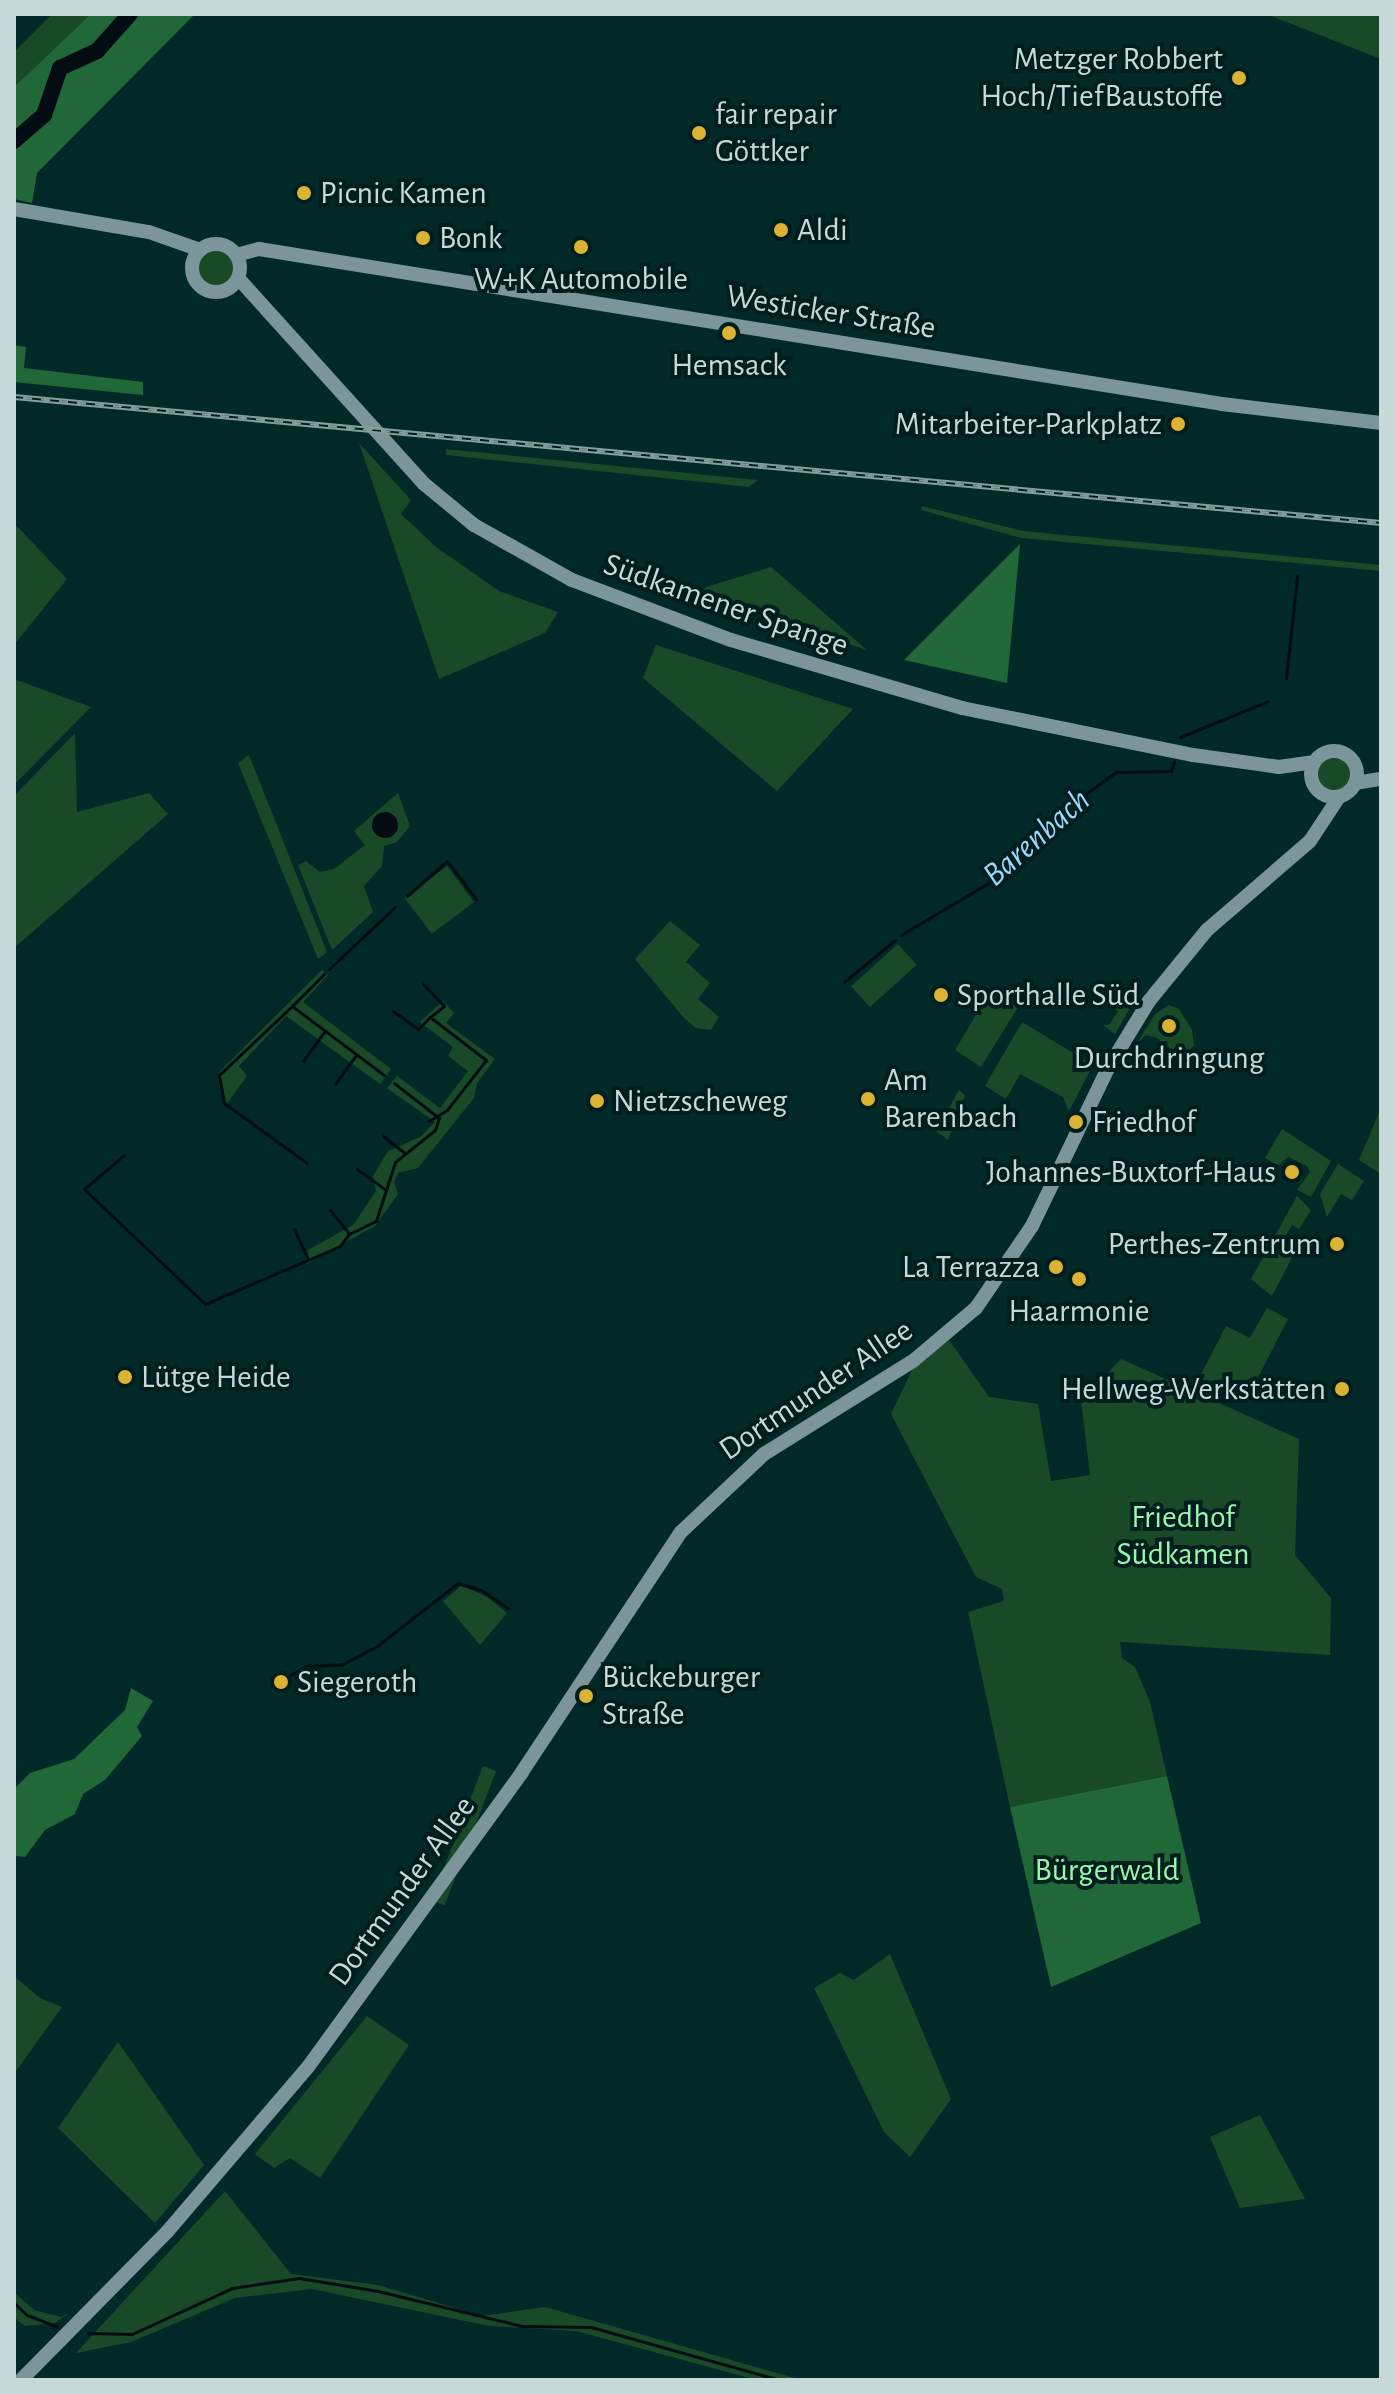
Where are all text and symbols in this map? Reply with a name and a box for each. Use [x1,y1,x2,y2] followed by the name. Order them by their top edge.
[980,41,1223,116] place label: Metzger Robbert Hoch/TiefBaustoffe
[1230,69,1248,87] marker: Metzger Robbert Hoch/TiefBaustoffe
[715,96,837,171] place label: fair repair Göttker
[690,124,708,142] marker: fair repair Göttker
[320,174,487,212] place label: Picnic Kamen
[295,184,313,202] marker: Picnic Kamen
[797,211,848,249] place label: Aldi
[439,219,502,257] place label: Bonk
[772,221,790,239] marker: Aldi
[414,229,432,247] marker: Bonk
[572,238,590,256] marker: W+K Automobile
[474,260,688,298] place label: W+K Automobile
[724,277,938,347] street label: Westicker Straße
[720,324,738,342] marker: Hemsack
[671,346,787,384] place label: Hemsack
[895,405,1162,443] place label: Mitarbeiter-Parkplatz
[1169,415,1187,433] marker: Mitarbeiter-Parkplatz
[599,545,853,665] street label: Südkamener Spange
[975,780,1099,896] water label: Barenbach
[957,976,1140,1014] place label: Sporthalle Süd
[932,986,950,1004] marker: Sporthalle Süd
[1160,1017,1178,1035] marker: Durchdringung
[1074,1039,1264,1077] place label: Durchdringung
[884,1062,1017,1137] place label: Am Barenbach
[613,1082,787,1120] place label: Nietzscheweg
[859,1090,877,1108] marker: Am Barenbach
[588,1092,606,1110] marker: Nietzscheweg
[1092,1103,1196,1141] place label: Friedhof
[1067,1113,1085,1131] marker: Friedhof
[986,1153,1276,1191] place label: Johannes-Buxtorf-Haus
[1283,1163,1301,1181] marker: Johannes-Buxtorf-Haus
[1108,1225,1321,1263] place label: Perthes-Zentrum
[1328,1235,1346,1253] marker: Perthes-Zentrum
[902,1248,1040,1286] place label: La Terrazza
[1047,1258,1065,1276] marker: La Terrazza
[1070,1270,1088,1288] marker: Haarmonie
[1009,1292,1149,1330] place label: Haarmonie
[712,1311,920,1469] street label: Dortmunder Allee
[141,1358,291,1396] place label: Lütge Heide
[116,1368,134,1386] marker: Lütge Heide
[1061,1370,1326,1408] place label: Hellweg-Werkstätten
[1333,1380,1351,1398] marker: Hellweg-Werkstätten
[1116,1499,1250,1574] park label: Friedhof Südkamen
[602,1659,760,1734] place label: Bückeburger Straße
[297,1663,417,1701] place label: Siegeroth
[272,1673,290,1691] marker: Siegeroth
[577,1687,595,1705] marker: Bückeburger Straße
[320,1789,484,1993] street label: Dortmunder Allee
[1035,1851,1179,1889] park label: Bürgerwald

